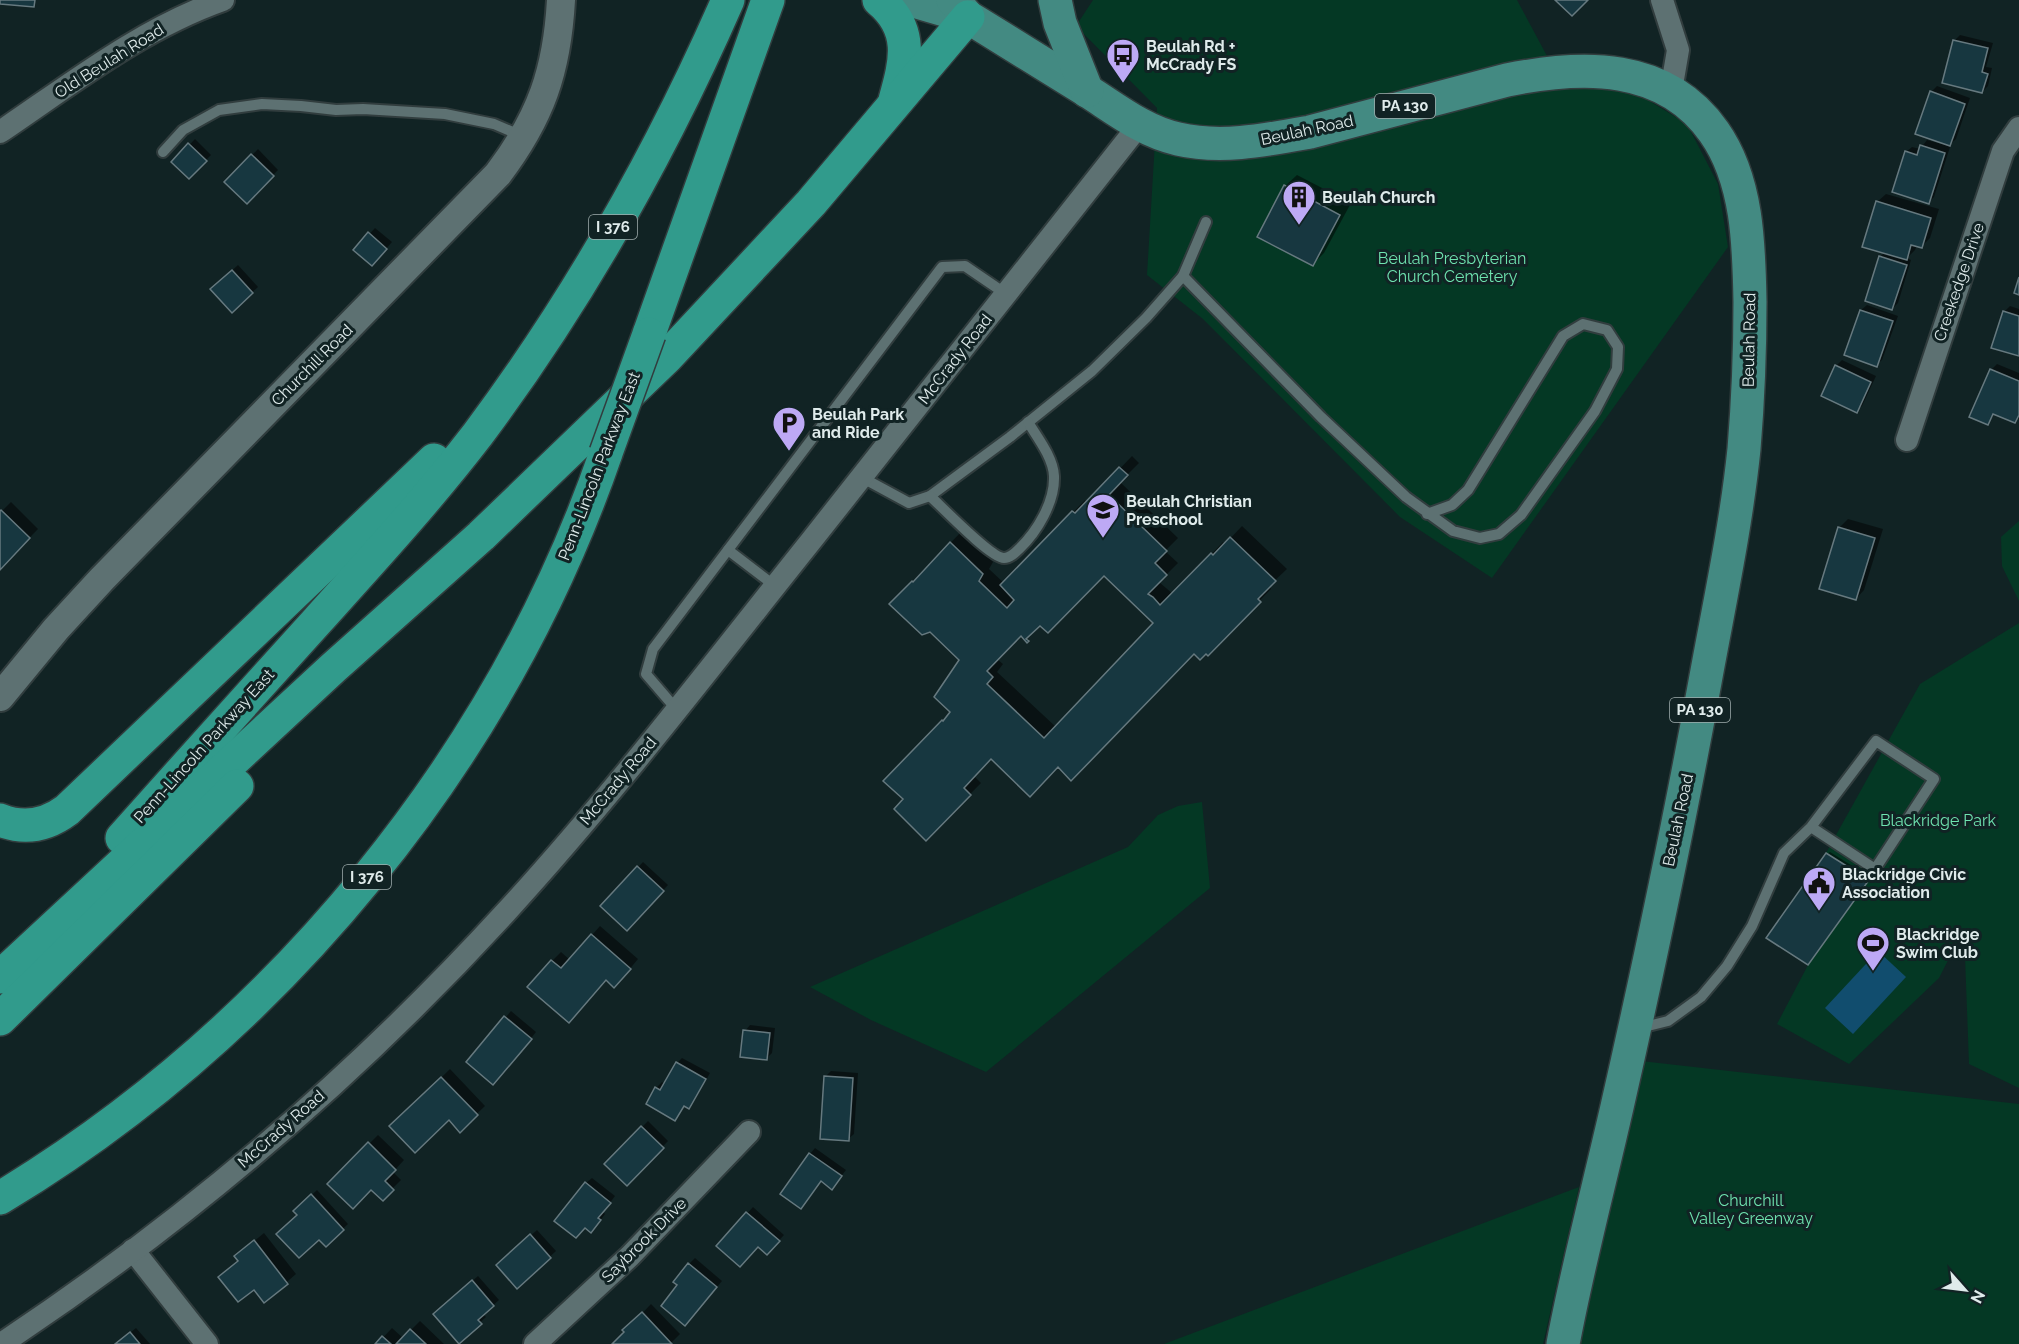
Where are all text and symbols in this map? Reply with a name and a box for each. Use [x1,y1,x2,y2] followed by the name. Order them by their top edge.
[51,20,167,102] street label: Old Beulah Road
[1105,37,1141,84] bus stop icon: Beulah Rd + McCrady FS
[1146,37,1236,74] place label: Beulah Rd + McCrady FS
[1375,94,1435,118] road number: PA 130
[1259,111,1355,149] street label: Beulah Road
[1281,179,1317,226] building icon: Beulah Church
[1322,188,1435,207] place label: Beulah Church
[589,215,637,239] road number: I 376
[1930,220,1988,344] street label: Creekedge Drive
[1378,249,1526,286] park label: Beulah Presbyterian Church Cemetery
[1739,293,1759,387] street label: Beulah Road
[914,310,996,408] street label: McCrady Road
[267,320,357,410] street label: Churchill Road
[554,368,644,563] street label: Penn-Lincoln Parkway East
[771,405,807,452] parking icon: Beulah Park and Ride
[812,405,904,442] place label: Beulah Park and Ride
[1085,492,1121,539] school or university icon: Beulah Christian Preschool
[1126,492,1252,529] place label: Beulah Christian Preschool
[130,665,279,827] street label: Penn-Lincoln Parkway East
[1670,698,1730,722] road number: PA 130
[576,733,660,829] street label: McCrady Road
[1659,772,1697,868] street label: Beulah Road
[1880,811,1997,830] park label: Blackridge Park
[343,865,391,889] road number: I 376
[1801,865,1837,912] public building icon: Blackridge Civic Association
[1842,865,1966,902] place label: Blackridge Civic Association
[1855,925,1891,972] sports icon: Blackridge Swim Club
[1896,925,1980,962] place label: Blackridge Swim Club
[234,1086,328,1172] street label: McCrady Road
[1689,1191,1813,1228] park label: Churchill Valley Greenway
[598,1194,690,1286] street label: Saybrook Drive
[1935,1260,1995,1320] north arrow
[1967,1287,1989,1307] text: N

